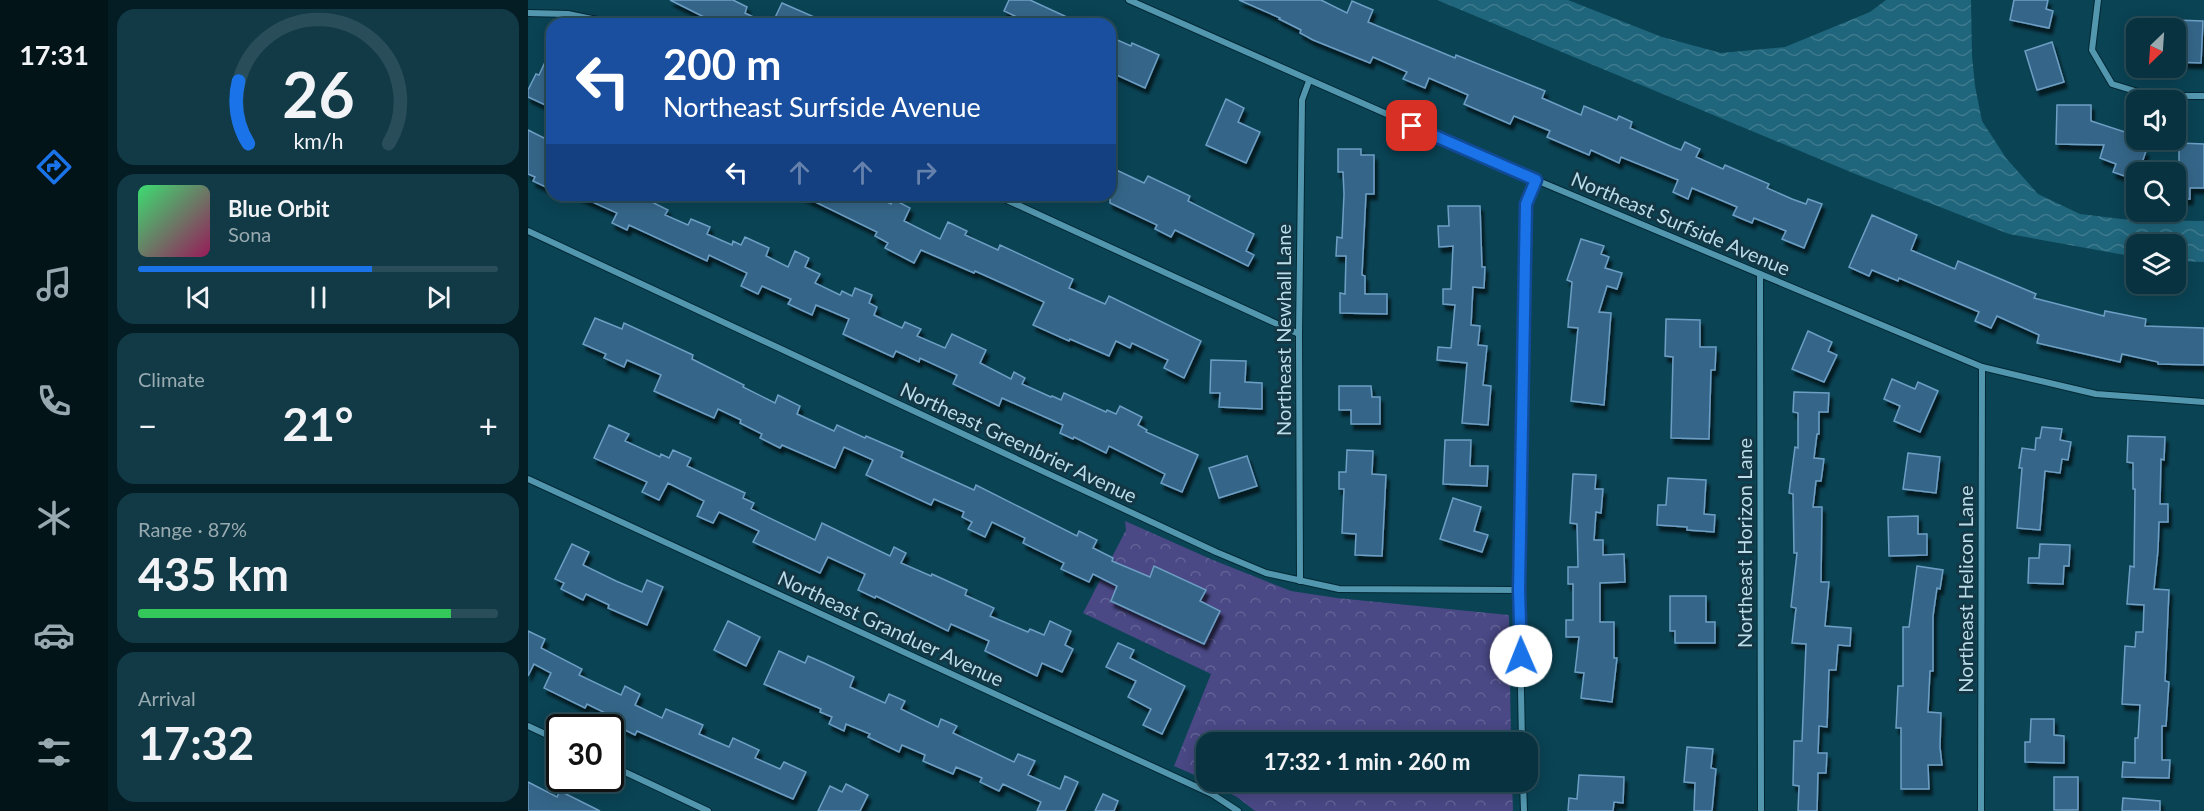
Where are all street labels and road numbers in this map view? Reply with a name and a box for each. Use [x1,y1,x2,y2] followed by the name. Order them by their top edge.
[1568,166,1794,280] street label: Northeast Surfside Avenue
[1271,224,1295,436] street label: Northeast Newhall Lane
[897,377,1141,507] street label: Northeast Greenbrier Avenue
[1732,438,1756,648] street label: Northeast Horizon Lane
[1953,485,1977,693] street label: Northeast Helicon Lane
[774,565,1008,691] street label: Northeast Granduer Avenue

